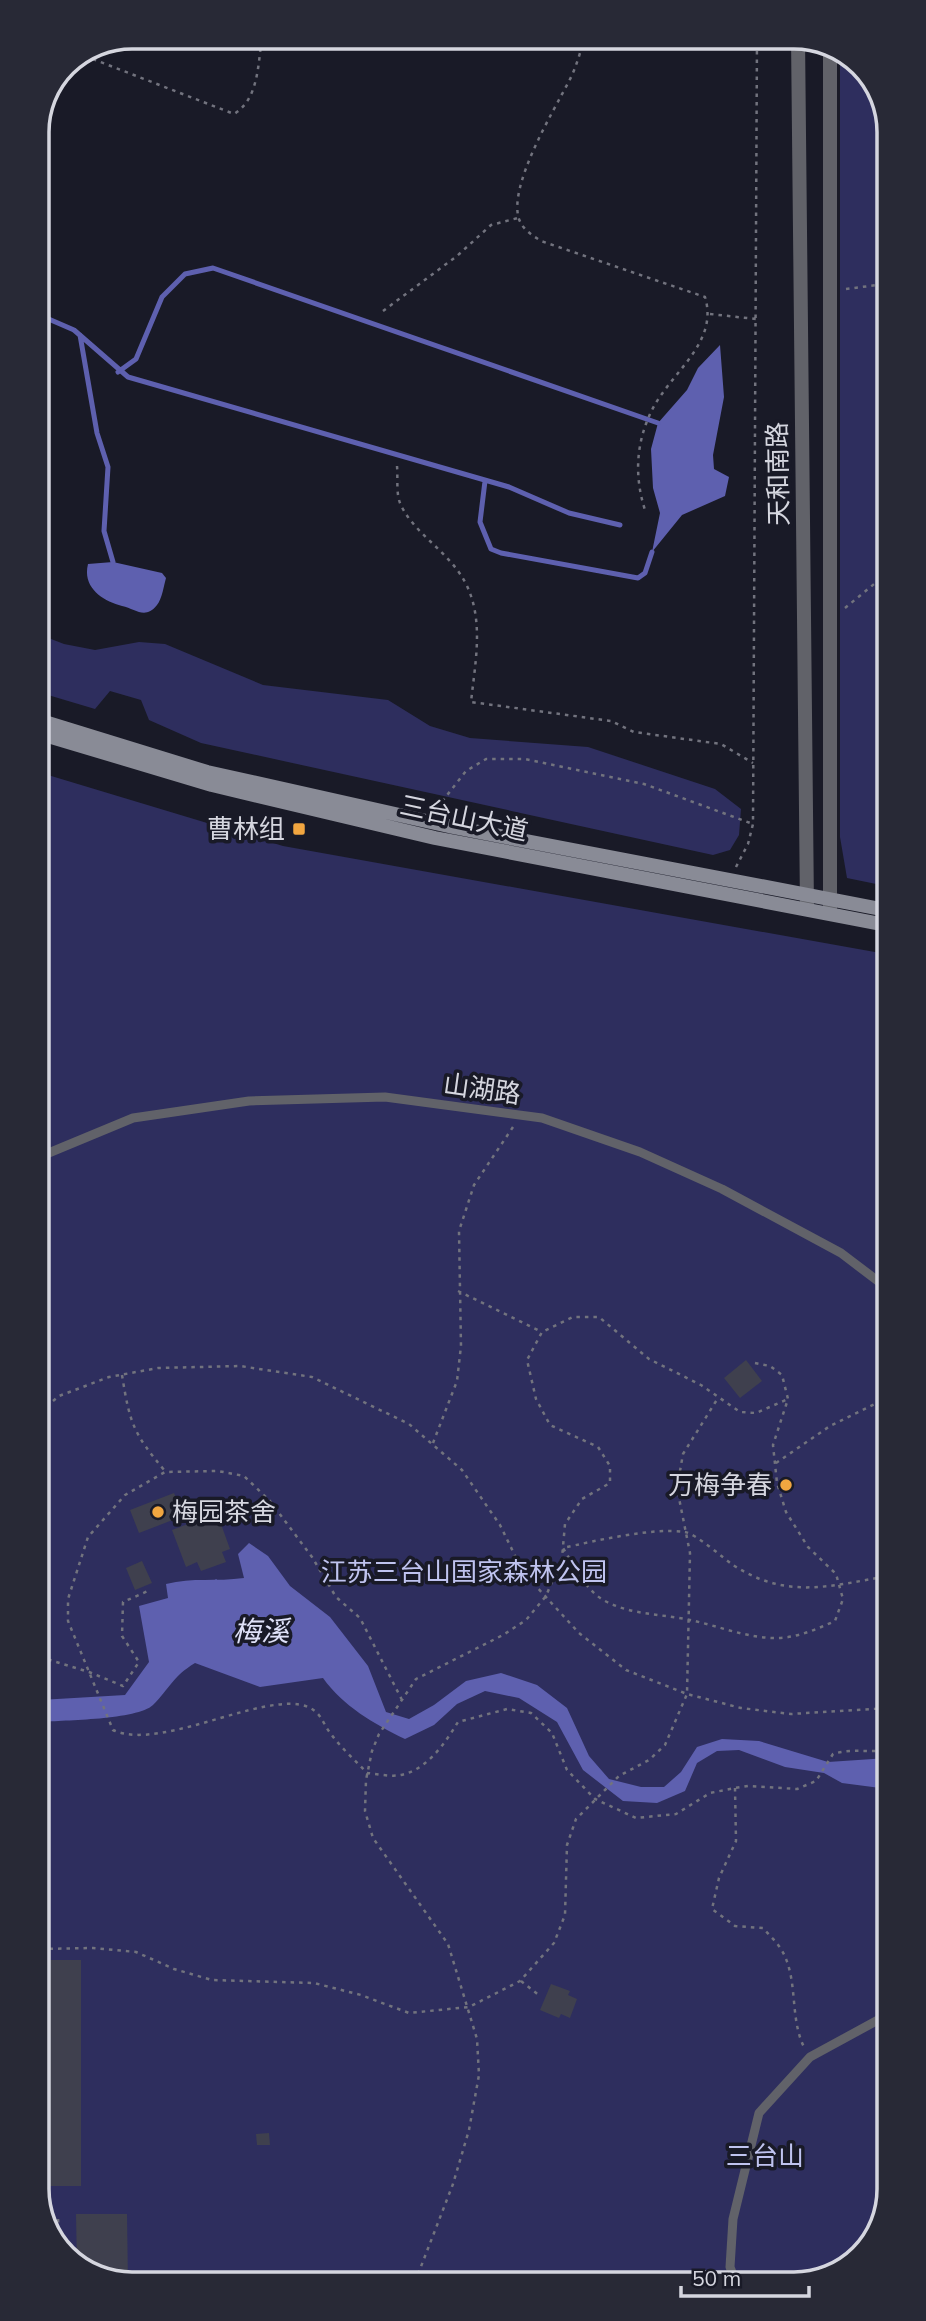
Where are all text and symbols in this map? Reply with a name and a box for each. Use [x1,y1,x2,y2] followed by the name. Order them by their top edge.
[760,422,795,526] street label: 天和南路
[397,788,531,847] street label: 三台山大道
[207,812,285,845] place label: 曹林组
[291,821,307,837] marker: 曹林组
[441,1067,523,1110] street label: 山湖路
[668,1468,772,1501] place label: 万梅争春
[778,1477,794,1493] marker: 万梅争春
[172,1495,276,1528] place label: 梅园茶舍
[150,1504,166,1520] marker: 梅园茶舍
[321,1555,607,1588] park label: 江苏三台山国家森林公园
[233,1613,292,1648] water label: 梅溪
[726,2139,804,2172] park label: 三台山
[681,2254,809,2298] scale bar
[692,2265,741,2291] text: 50 m

